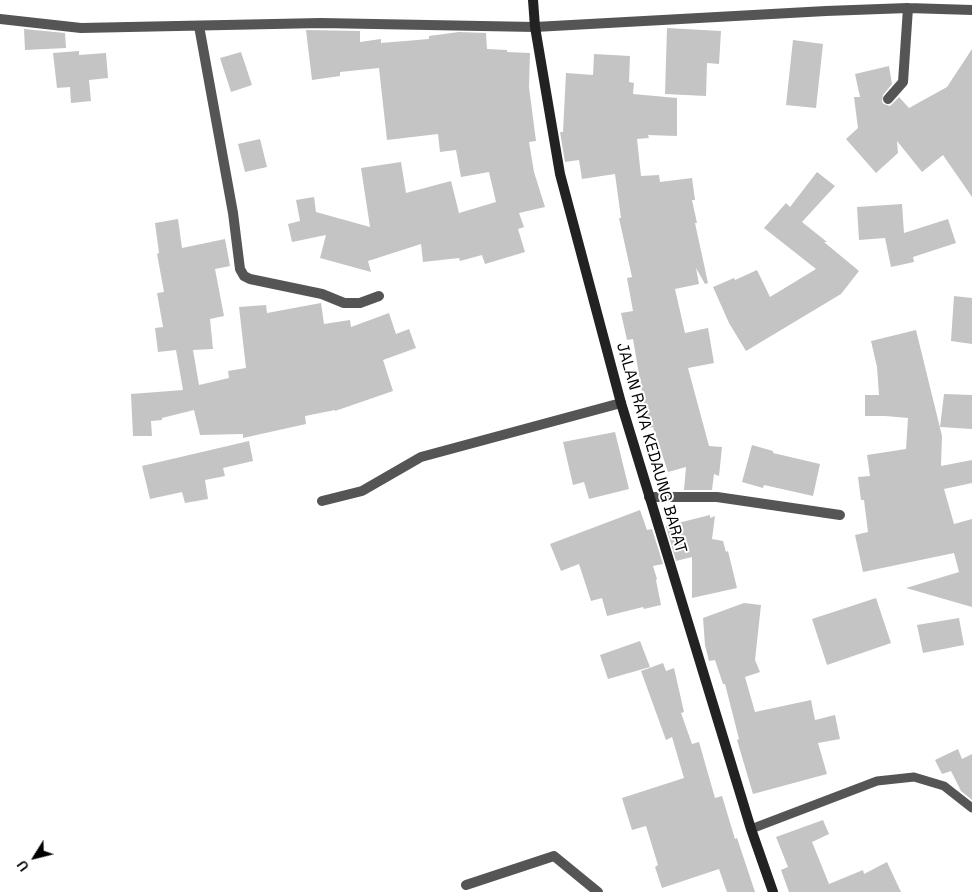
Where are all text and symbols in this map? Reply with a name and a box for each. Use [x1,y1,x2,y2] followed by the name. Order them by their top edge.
[612,340,690,556] street label: JALAN RAYA KEDAUNG BARAT
[10,832,60,882] north arrow
[13,857,33,875] text: U

